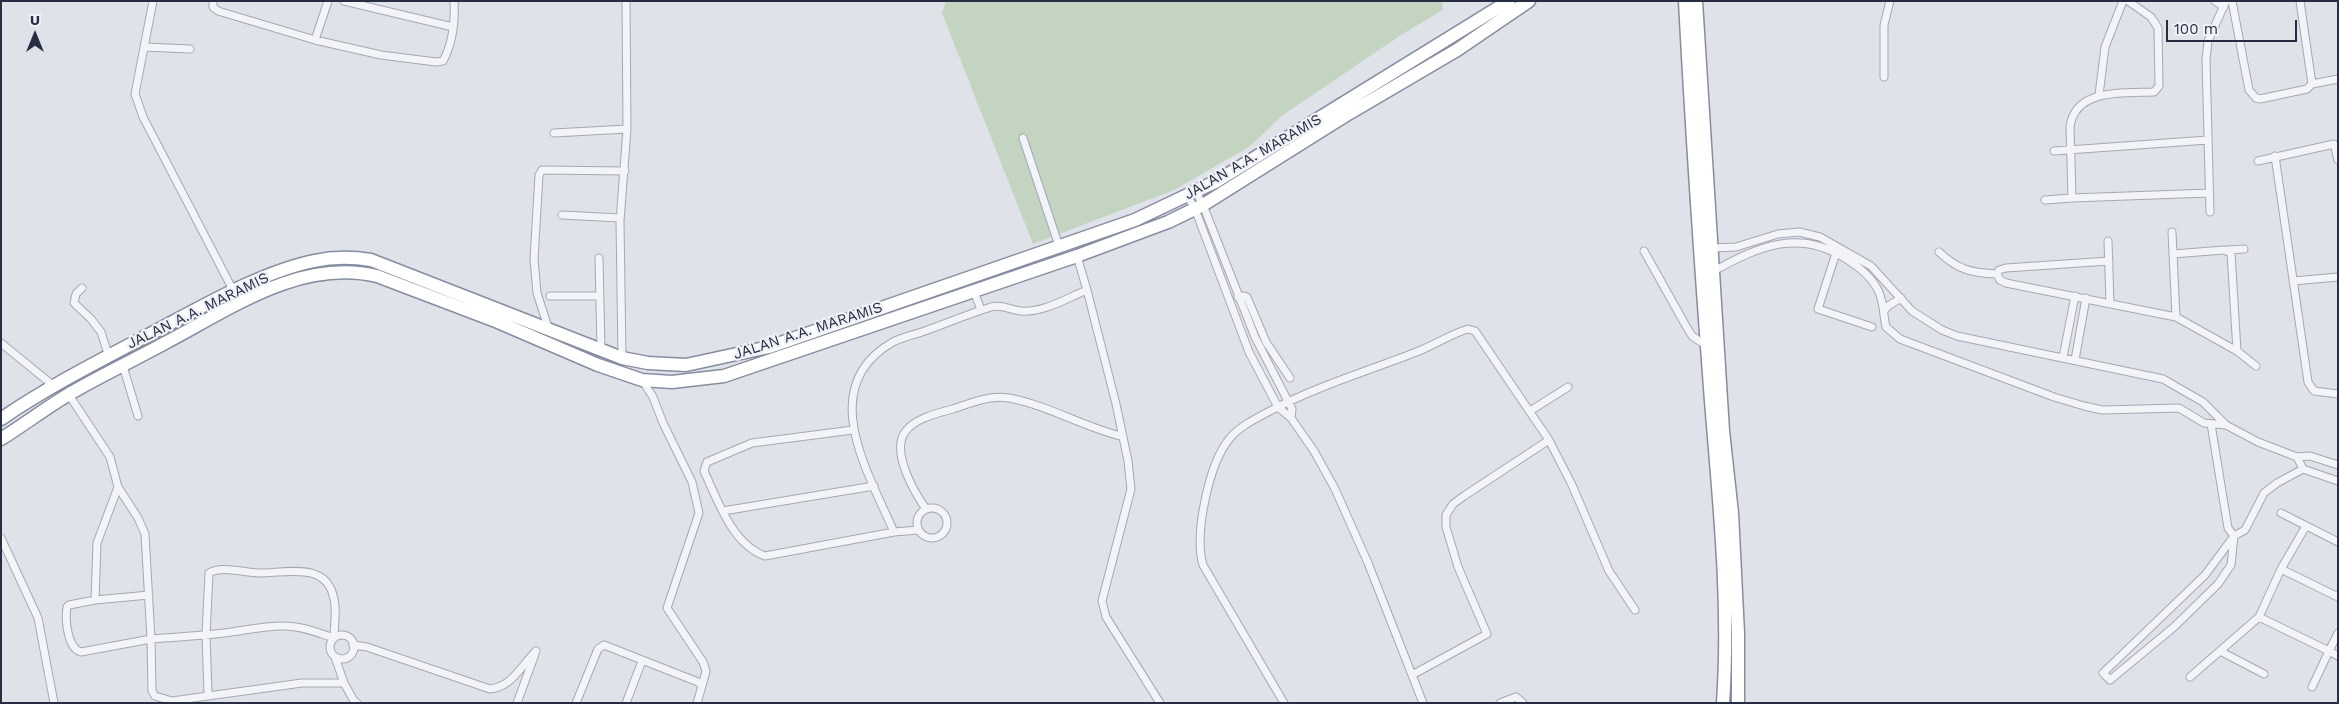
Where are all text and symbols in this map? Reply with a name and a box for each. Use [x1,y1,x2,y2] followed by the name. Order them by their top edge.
[10,10,60,60] north arrow
[2169,10,2300,42] scale bar
[30,12,40,28] text: U
[2174,20,2218,38] text: 100 m
[1181,110,1325,204] street label: JALAN A.A. MARAMIS
[124,269,272,353] street label: JALAN A.A. MARAMIS
[731,298,885,364] street label: JALAN A.A. MARAMIS

